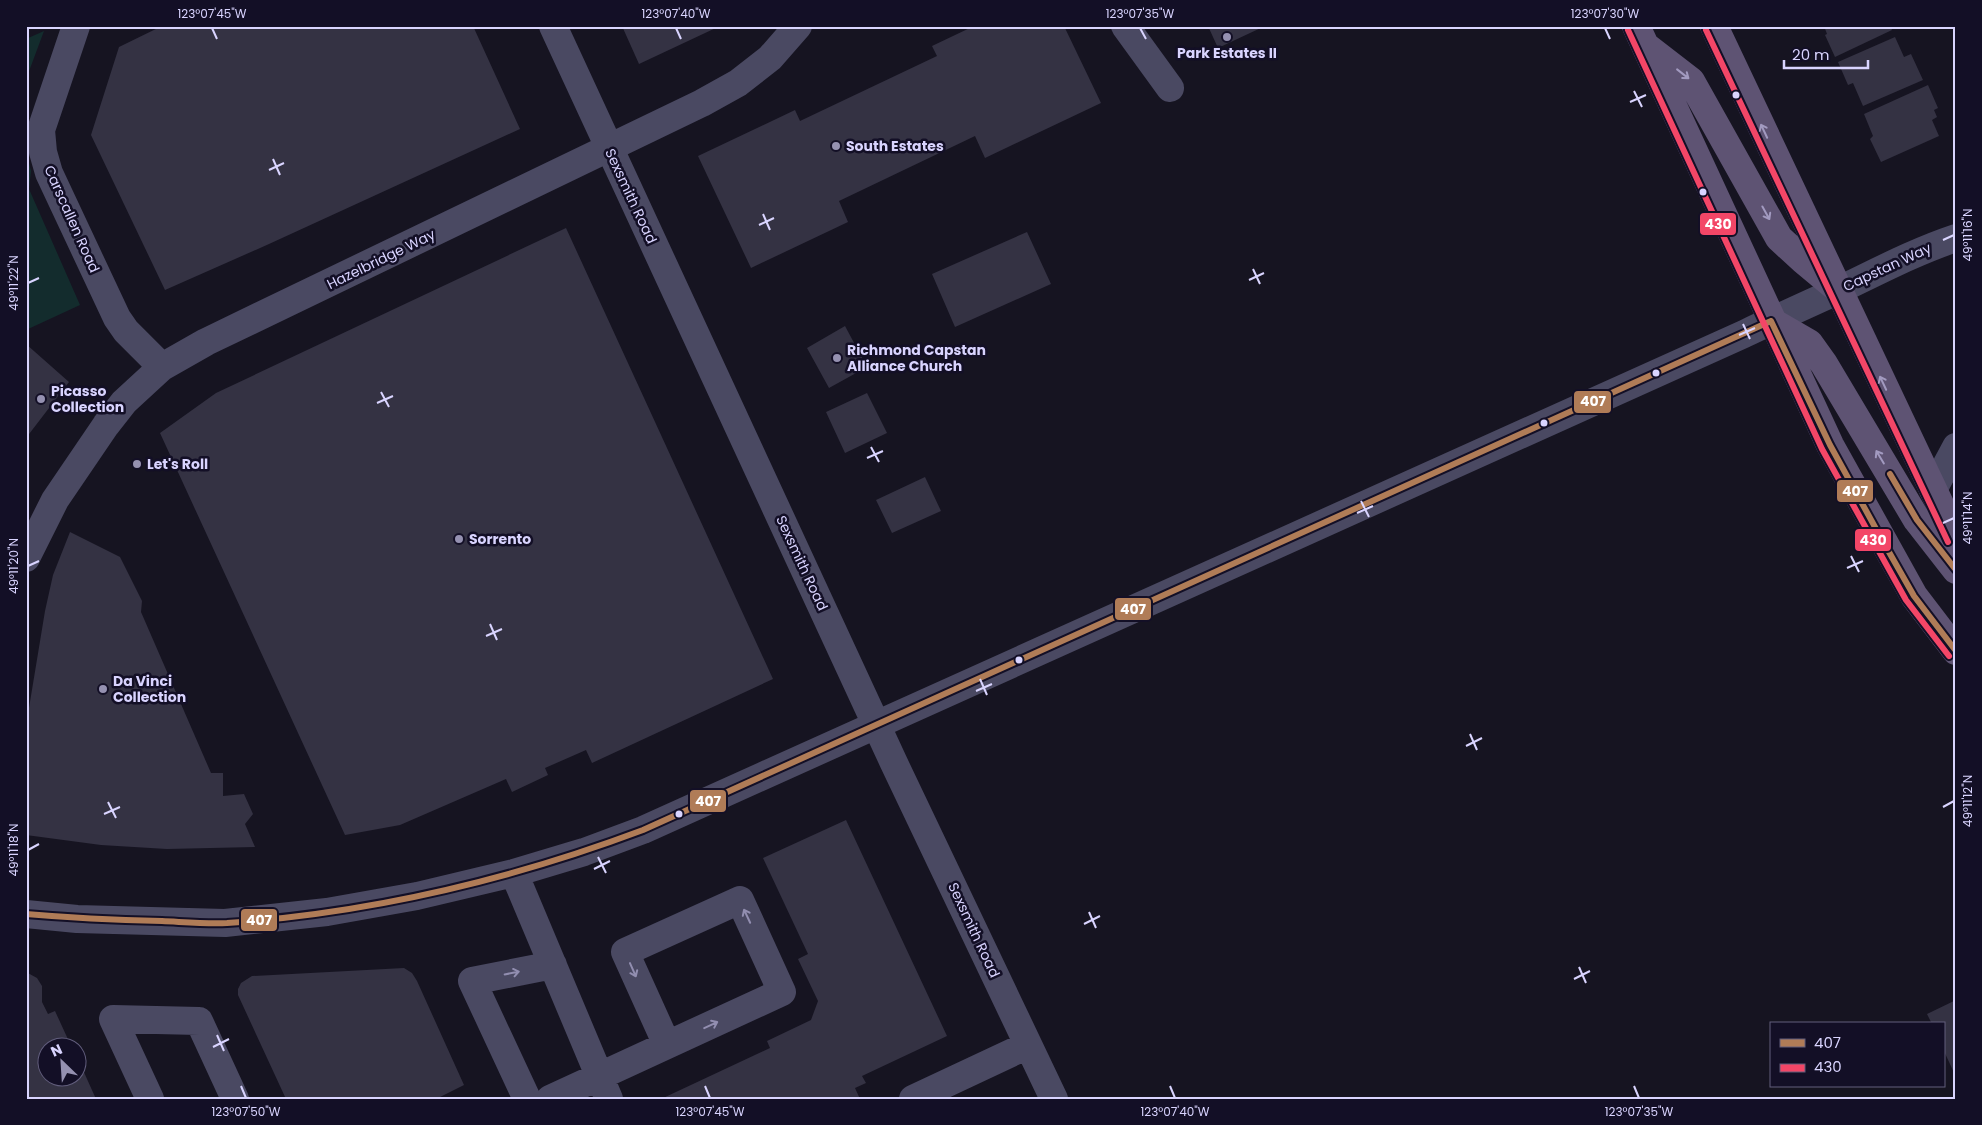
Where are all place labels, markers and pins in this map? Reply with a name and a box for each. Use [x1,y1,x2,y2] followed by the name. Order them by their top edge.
[1221,31,1233,43] marker: Park Estates II
[1177,43,1277,63] place label: Park Estates II
[1731,90,1741,100] unlabelled marker
[846,136,944,156] place label: South Estates
[830,140,842,152] marker: South Estates
[1698,187,1708,197] unlabelled marker
[847,340,986,376] place label: Richmond Capstan Alliance Church
[831,352,843,364] marker: Richmond Capstan Alliance Church
[1651,368,1661,378] unlabelled marker
[51,381,124,417] place label: Picasso Collection
[35,393,47,405] marker: Picasso Collection
[1539,418,1549,428] unlabelled marker
[147,454,208,474] place label: Let's Roll
[131,458,143,470] marker: Let's Roll
[469,529,531,549] place label: Sorrento
[453,533,465,545] marker: Sorrento
[1014,655,1024,665] unlabelled marker
[113,671,186,707] place label: Da Vinci Collection
[97,683,109,695] marker: Da Vinci Collection
[674,809,684,819] unlabelled marker

